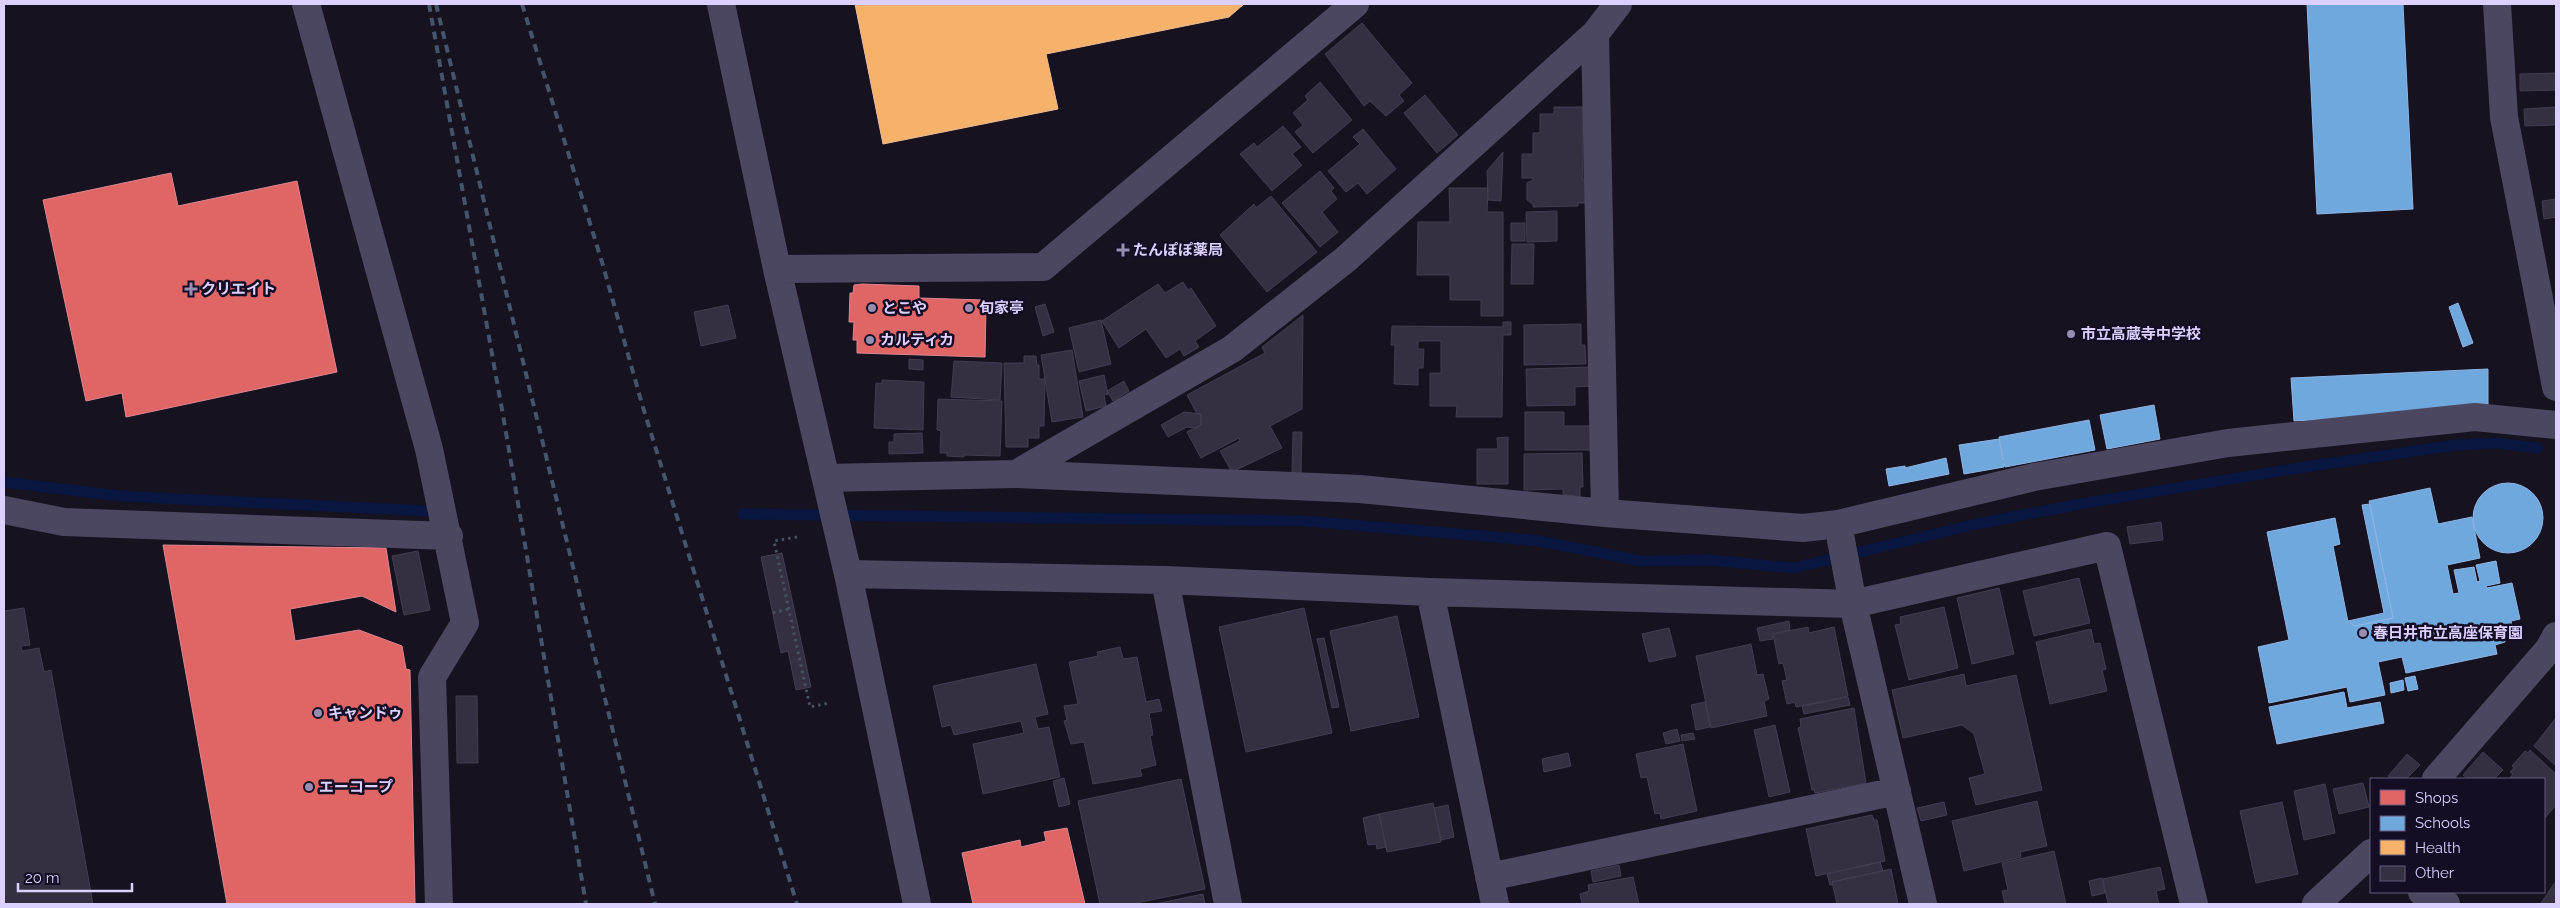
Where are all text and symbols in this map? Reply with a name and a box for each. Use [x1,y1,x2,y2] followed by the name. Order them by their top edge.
[1133,241,1223,259] place label: たんぽぽ薬局
[1117,244,1129,256] marker: たんぽぽ薬局
[201,280,276,298] place label: クリエイト
[185,283,197,295] marker: クリエイト
[882,299,927,317] place label: とこや
[979,299,1024,317] place label: 旬家亭
[866,302,878,314] marker: とこや
[963,302,975,314] marker: 旬家亭
[2081,325,2201,343] place label: 市立高蔵寺中学校
[2065,328,2077,340] marker: 市立高蔵寺中学校
[880,331,954,349] place label: カルティカ
[864,334,876,346] marker: カルティカ
[2373,624,2523,642] place label: 春日井市立高座保育園
[2357,627,2369,639] marker: 春日井市立高座保育園
[328,704,403,722] place label: キャンドゥ
[312,707,324,719] marker: キャンドゥ
[319,778,393,796] place label: エーコープ
[2370,778,2545,893] legend
[303,781,315,793] marker: エーコープ
[2415,789,2458,807] text: Shops
[2415,814,2470,832] text: Schools
[2415,839,2461,857] text: Health
[18,860,131,892] scale bar
[2415,864,2455,882] text: Other
[25,869,60,887] text: 20 m

